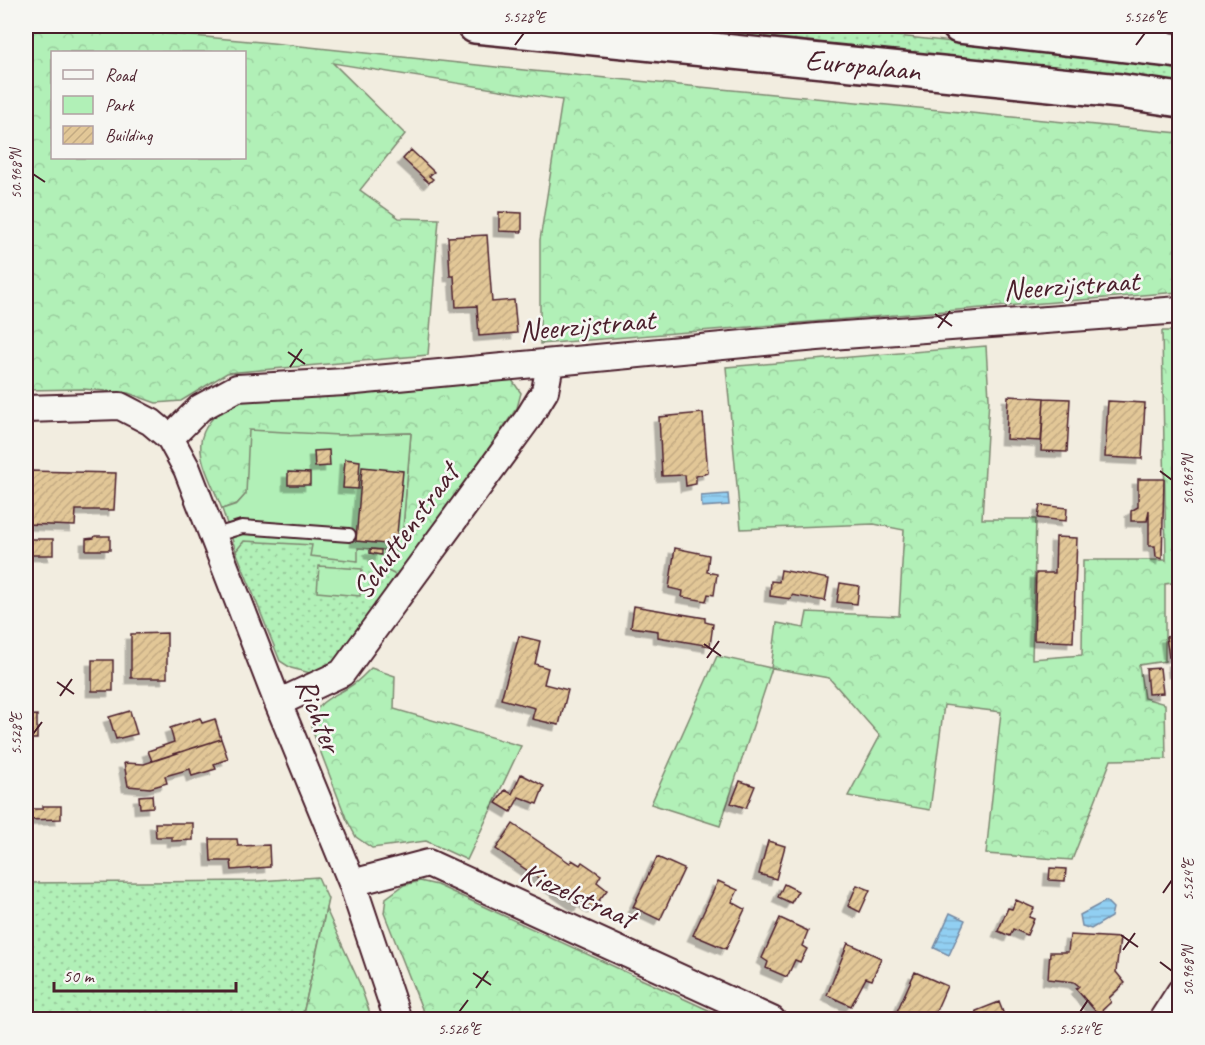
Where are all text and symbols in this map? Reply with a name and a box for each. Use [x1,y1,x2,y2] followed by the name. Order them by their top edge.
[503,8,547,27] text: 5.528°E
[1124,8,1168,27] text: 5.526°E
[803,40,924,90] street label: Europalaan
[51,51,246,159] legend
[105,64,138,86] text: Road
[105,94,135,116] text: Park
[105,124,154,146] text: Building
[7,146,26,199] text: 50.968°N
[1002,261,1143,309] street label: Neerzijstraat
[518,300,659,350] street label: Neerzijstraat
[343,452,469,606] street label: Schuttenstraat
[1179,452,1198,505] text: 50.967°N
[287,672,352,761] street label: Richter
[7,711,26,755] text: 5.528°E
[515,853,645,939] street label: Kiezelstraat
[1179,857,1198,901] text: 5.524°E
[1179,943,1198,996] text: 50.968°N
[54,955,236,993] scale bar
[63,965,96,987] text: 50 m
[438,1020,482,1039] text: 5.526°E
[1059,1020,1103,1039] text: 5.524°E

